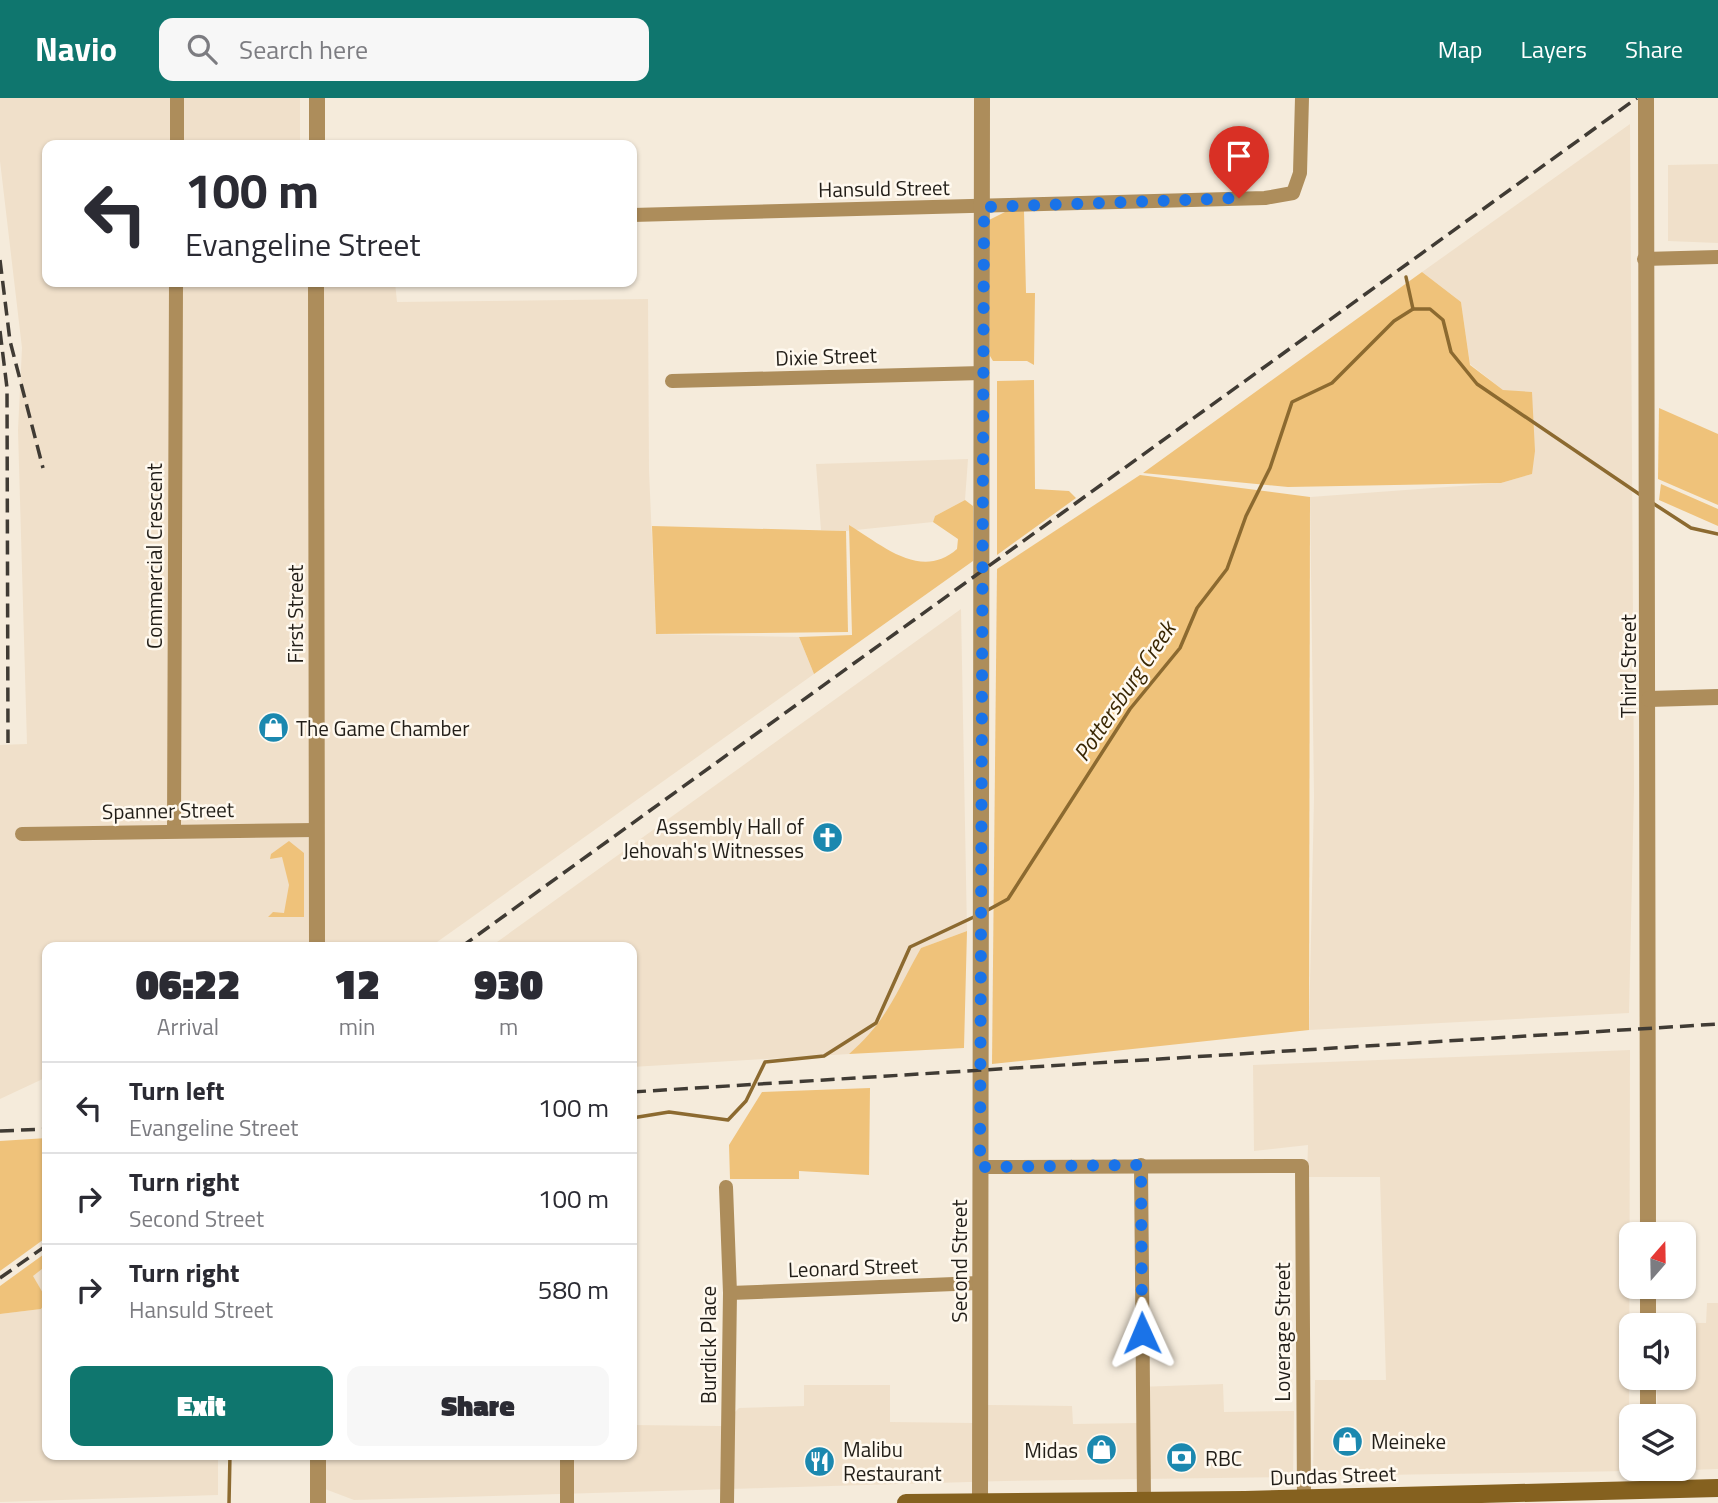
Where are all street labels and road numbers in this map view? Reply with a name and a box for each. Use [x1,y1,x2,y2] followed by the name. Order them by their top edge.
[818,171,951,205] street label: Hansuld Street
[775,338,878,374] street label: Dixie Street
[138,462,170,649] street label: Commercial Crescent
[279,564,311,663] street label: First Street
[1612,613,1644,718] street label: Third Street
[102,793,235,827] street label: Spanner Street
[943,1199,975,1323] street label: Second Street
[787,1249,919,1285] street label: Leonard Street
[1266,1262,1298,1402] street label: Loverage Street
[692,1286,724,1404] street label: Burdick Place
[1269,1457,1397,1493] street label: Dundas Street

